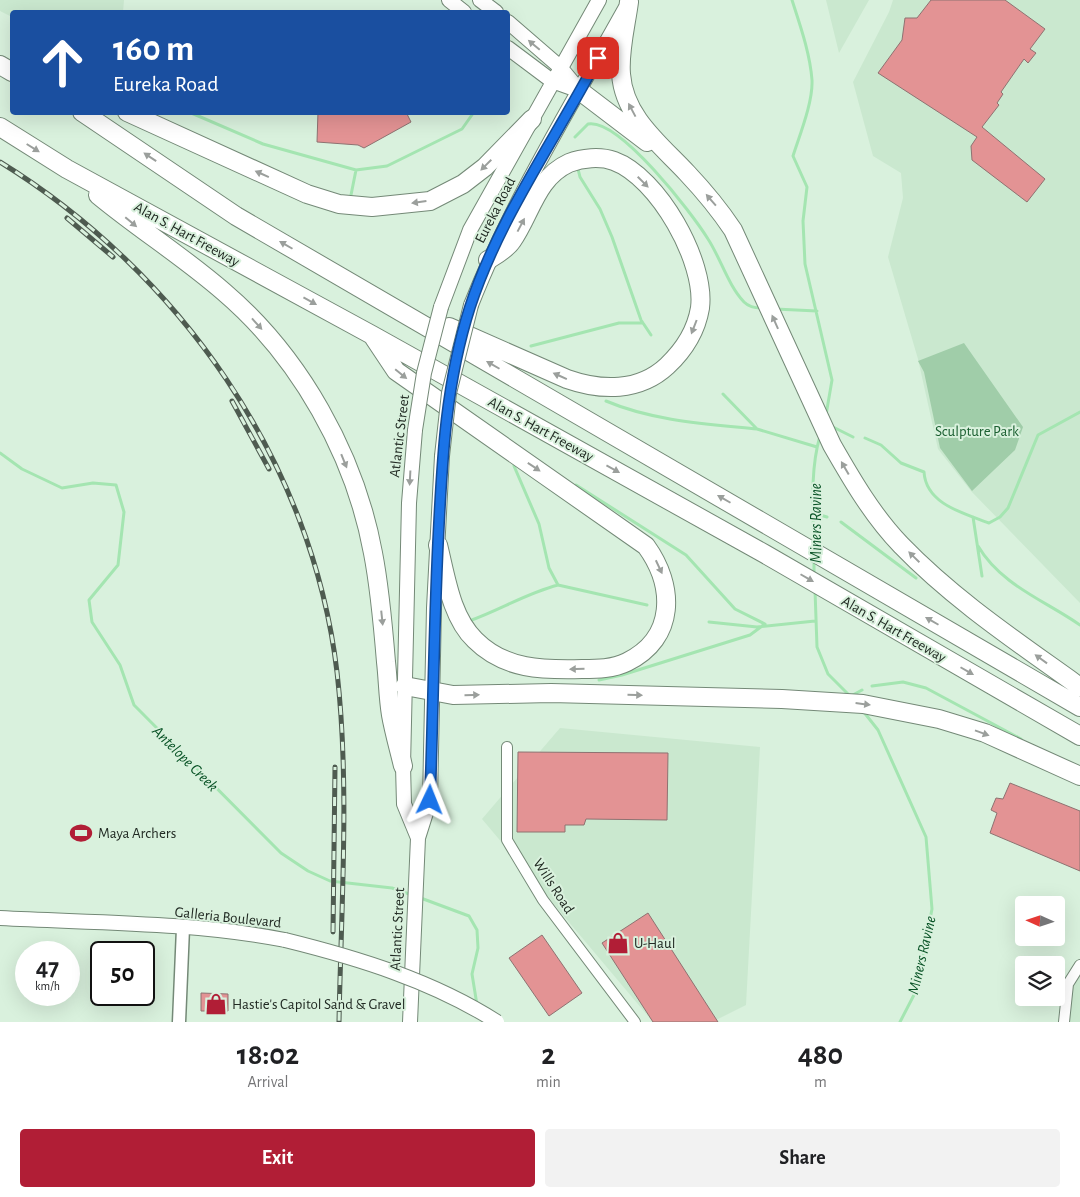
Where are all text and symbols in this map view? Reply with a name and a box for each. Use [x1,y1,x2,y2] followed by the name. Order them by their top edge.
[30,30,95,95] icon: ahead
[113,32,194,67] text: 160 m
[577,37,619,79] pin
[527,39,540,50] one-way arrow
[584,44,612,72] icon: arrive
[113,73,219,95] text: Eureka Road
[628,102,636,117] one-way arrow
[27,144,40,153] one-way arrow
[143,152,157,162] one-way arrow
[480,158,492,170] one-way arrow
[255,170,269,178] one-way arrow
[472,175,519,246] street label: Eureka Road
[637,175,649,187] one-way arrow
[706,194,717,206] one-way arrow
[410,198,426,206] one-way arrow
[132,199,242,270] street label: Alan S. Hart Freeway
[125,217,138,228] one-way arrow
[517,218,525,232] one-way arrow
[280,241,293,250] one-way arrow
[302,297,317,305] one-way arrow
[771,315,779,329] one-way arrow
[252,318,263,331] one-way arrow
[690,320,698,335] one-way arrow
[486,360,499,369] one-way arrow
[394,368,407,379] one-way arrow
[553,371,567,379] one-way arrow
[387,394,412,478] street label: Atlantic Street
[486,394,596,465] street label: Alan S. Hart Freeway
[935,424,1019,439] park label: Sculpture Park
[340,454,348,469] one-way arrow
[841,461,849,476] one-way arrow
[527,462,541,472] one-way arrow
[607,465,620,474] one-way arrow
[406,470,414,486] one-way arrow
[808,483,824,563] water label: Miners Ravine
[717,495,730,504] one-way arrow
[908,551,920,563] one-way arrow
[655,560,664,575] one-way arrow
[799,574,814,582] one-way arrow
[839,593,949,666] street label: Alan S. Hart Freeway
[378,610,386,626] one-way arrow
[925,616,939,625] one-way arrow
[1035,653,1048,664] one-way arrow
[569,665,585,673] one-way arrow
[960,667,975,675] one-way arrow
[464,690,480,698] one-way arrow
[627,691,643,699] one-way arrow
[855,700,871,708] one-way arrow
[148,722,221,795] water label: Antelope Creek
[974,730,989,737] one-way arrow
[403,773,455,825] position arrow
[68,820,94,846] sports icon: Maya Archers
[98,826,176,841] place label: Maya Archers
[530,856,577,917] street label: Wills Road
[388,887,407,971] street label: Atlantic Street
[1015,896,1065,946] north arrow
[1015,896,1065,1006] map controls
[174,904,282,931] street label: Galleria Boulevard
[905,915,939,996] water label: Miners Ravine
[605,930,631,956] shop icon: U-Haul
[634,936,675,951] place label: U-Haul
[90,941,155,1006] speed limit sign: 50
[36,955,59,980] text: 47
[1015,956,1065,1006] button: layers
[35,980,60,992] text: km/h
[203,991,229,1017] shop icon: Hastie's Capitol Sand & Gravel
[232,997,405,1012] place label: Hastie's Capitol Sand & Gravel
[237,1040,299,1070] text: 18:02
[541,1040,555,1070] text: 2
[798,1040,843,1070] text: 480
[247,1074,289,1090] text: Arrival
[536,1074,561,1090] text: min
[814,1074,827,1090] text: m
[20,1129,535,1187] button: Exit
[545,1129,1060,1187] button: Share

